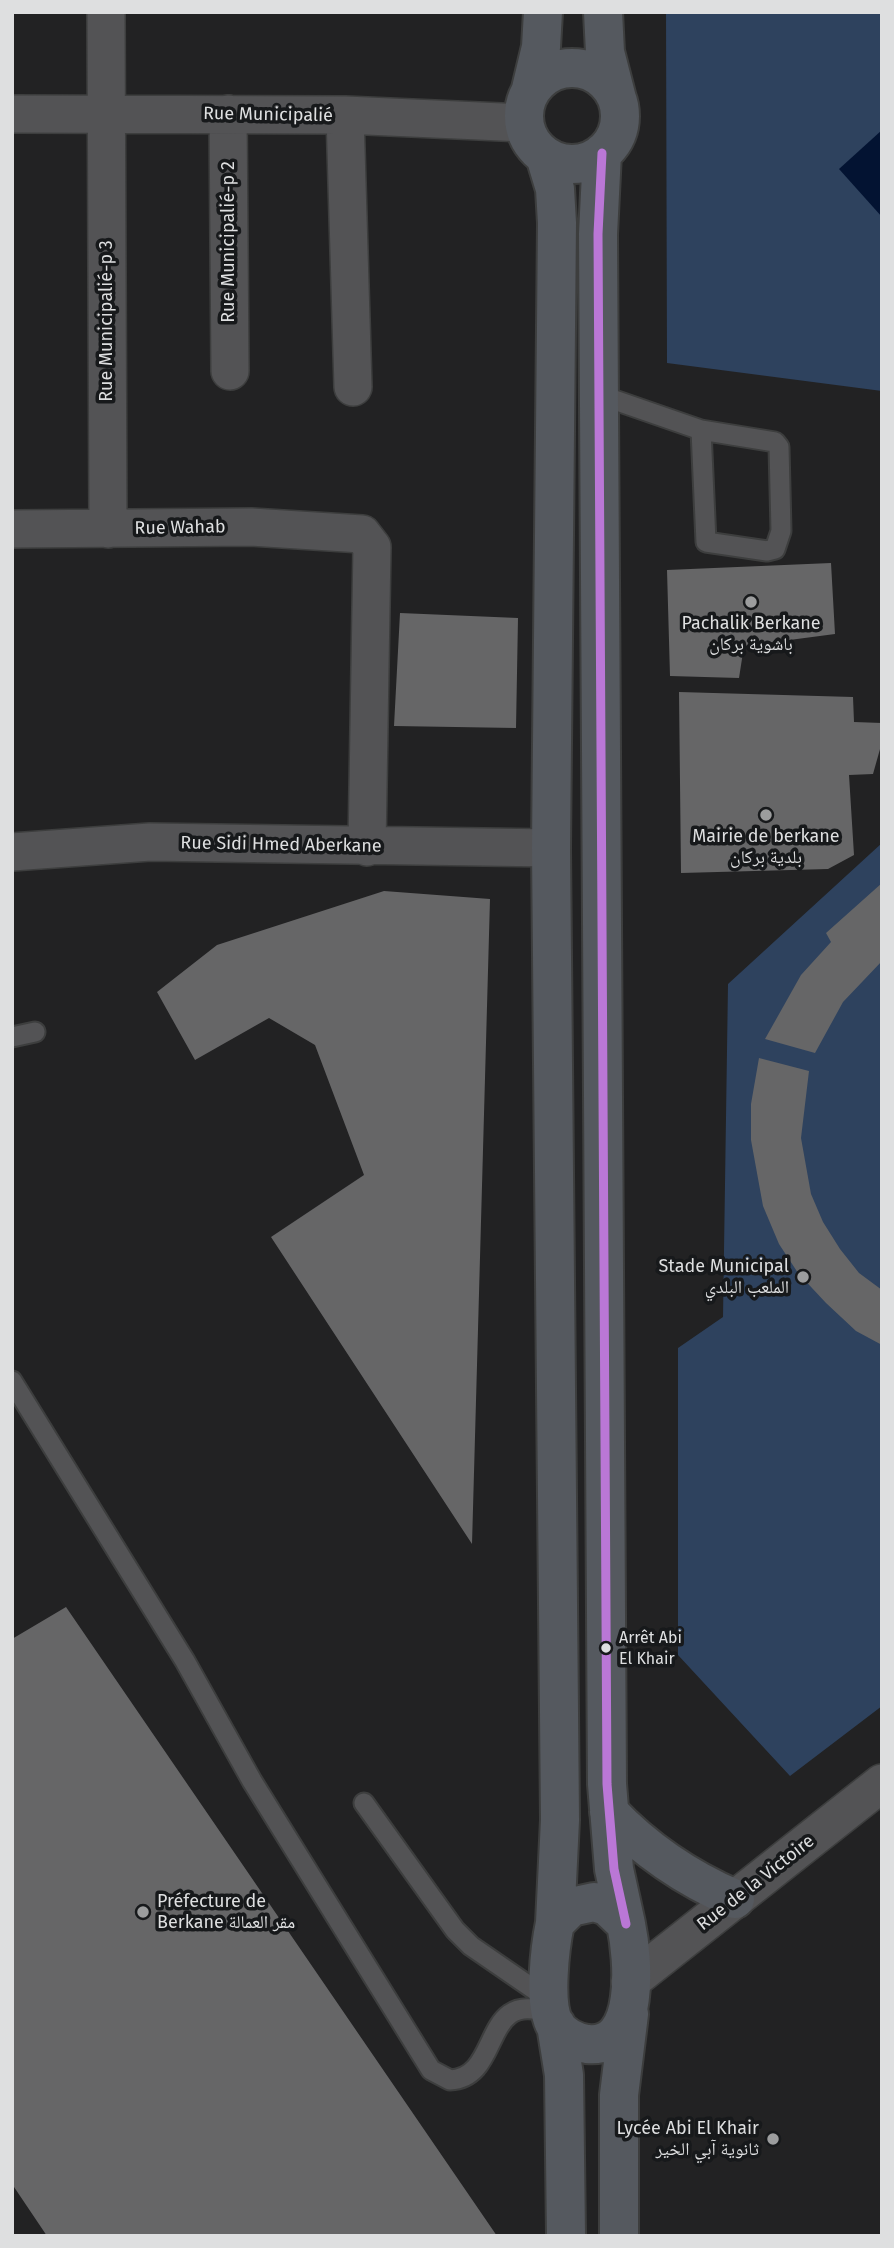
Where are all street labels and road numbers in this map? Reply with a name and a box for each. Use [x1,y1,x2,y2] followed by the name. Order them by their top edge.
[203,103,333,127] street label: Rue Municipalié
[218,161,240,323] street label: Rue Municipalié-p 2
[96,240,118,402] street label: Rue Municipalié-p 3
[134,516,226,540] street label: Rue Wahab
[180,832,382,858] street label: Rue Sidi Hmed Aberkane
[693,1831,819,1935] street label: Rue de la Victoire

